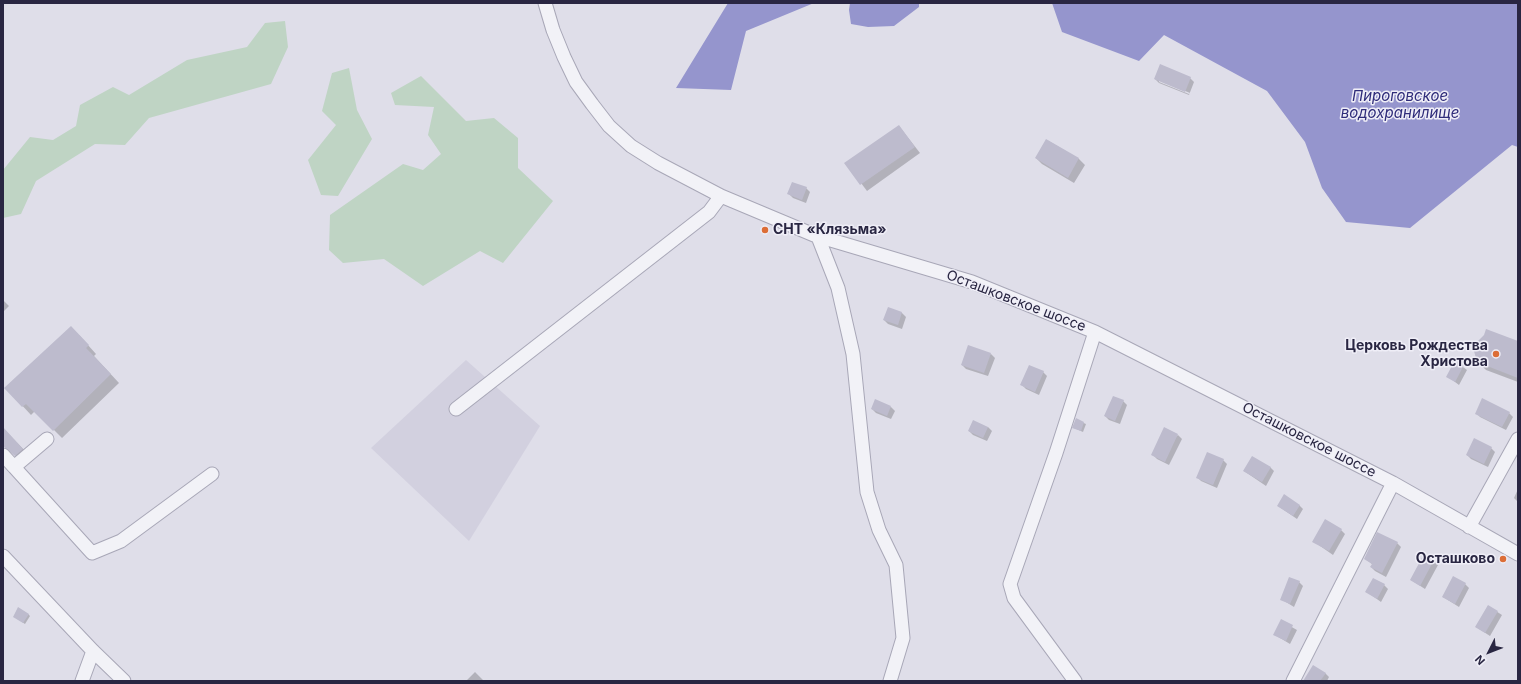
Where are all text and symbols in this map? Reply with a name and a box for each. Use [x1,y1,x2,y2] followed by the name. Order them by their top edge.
[1341,87,1459,122] water label: Пироговское водохранилище
[773,222,887,238] place label: СНТ «Клязьма»
[760,225,770,235] marker: СНТ «Клязьма»
[944,267,1088,335] street label: Осташковское шоссе
[1345,338,1488,370] place label: Церковь Рождества Христова
[1491,349,1501,359] marker: Церковь Рождества Христова
[1239,399,1379,481] street label: Осташковское шоссе
[1416,551,1495,567] place label: Осташково
[1498,554,1508,564] marker: Осташково
[1469,632,1509,672] north arrow
[1472,652,1488,668] text: N

